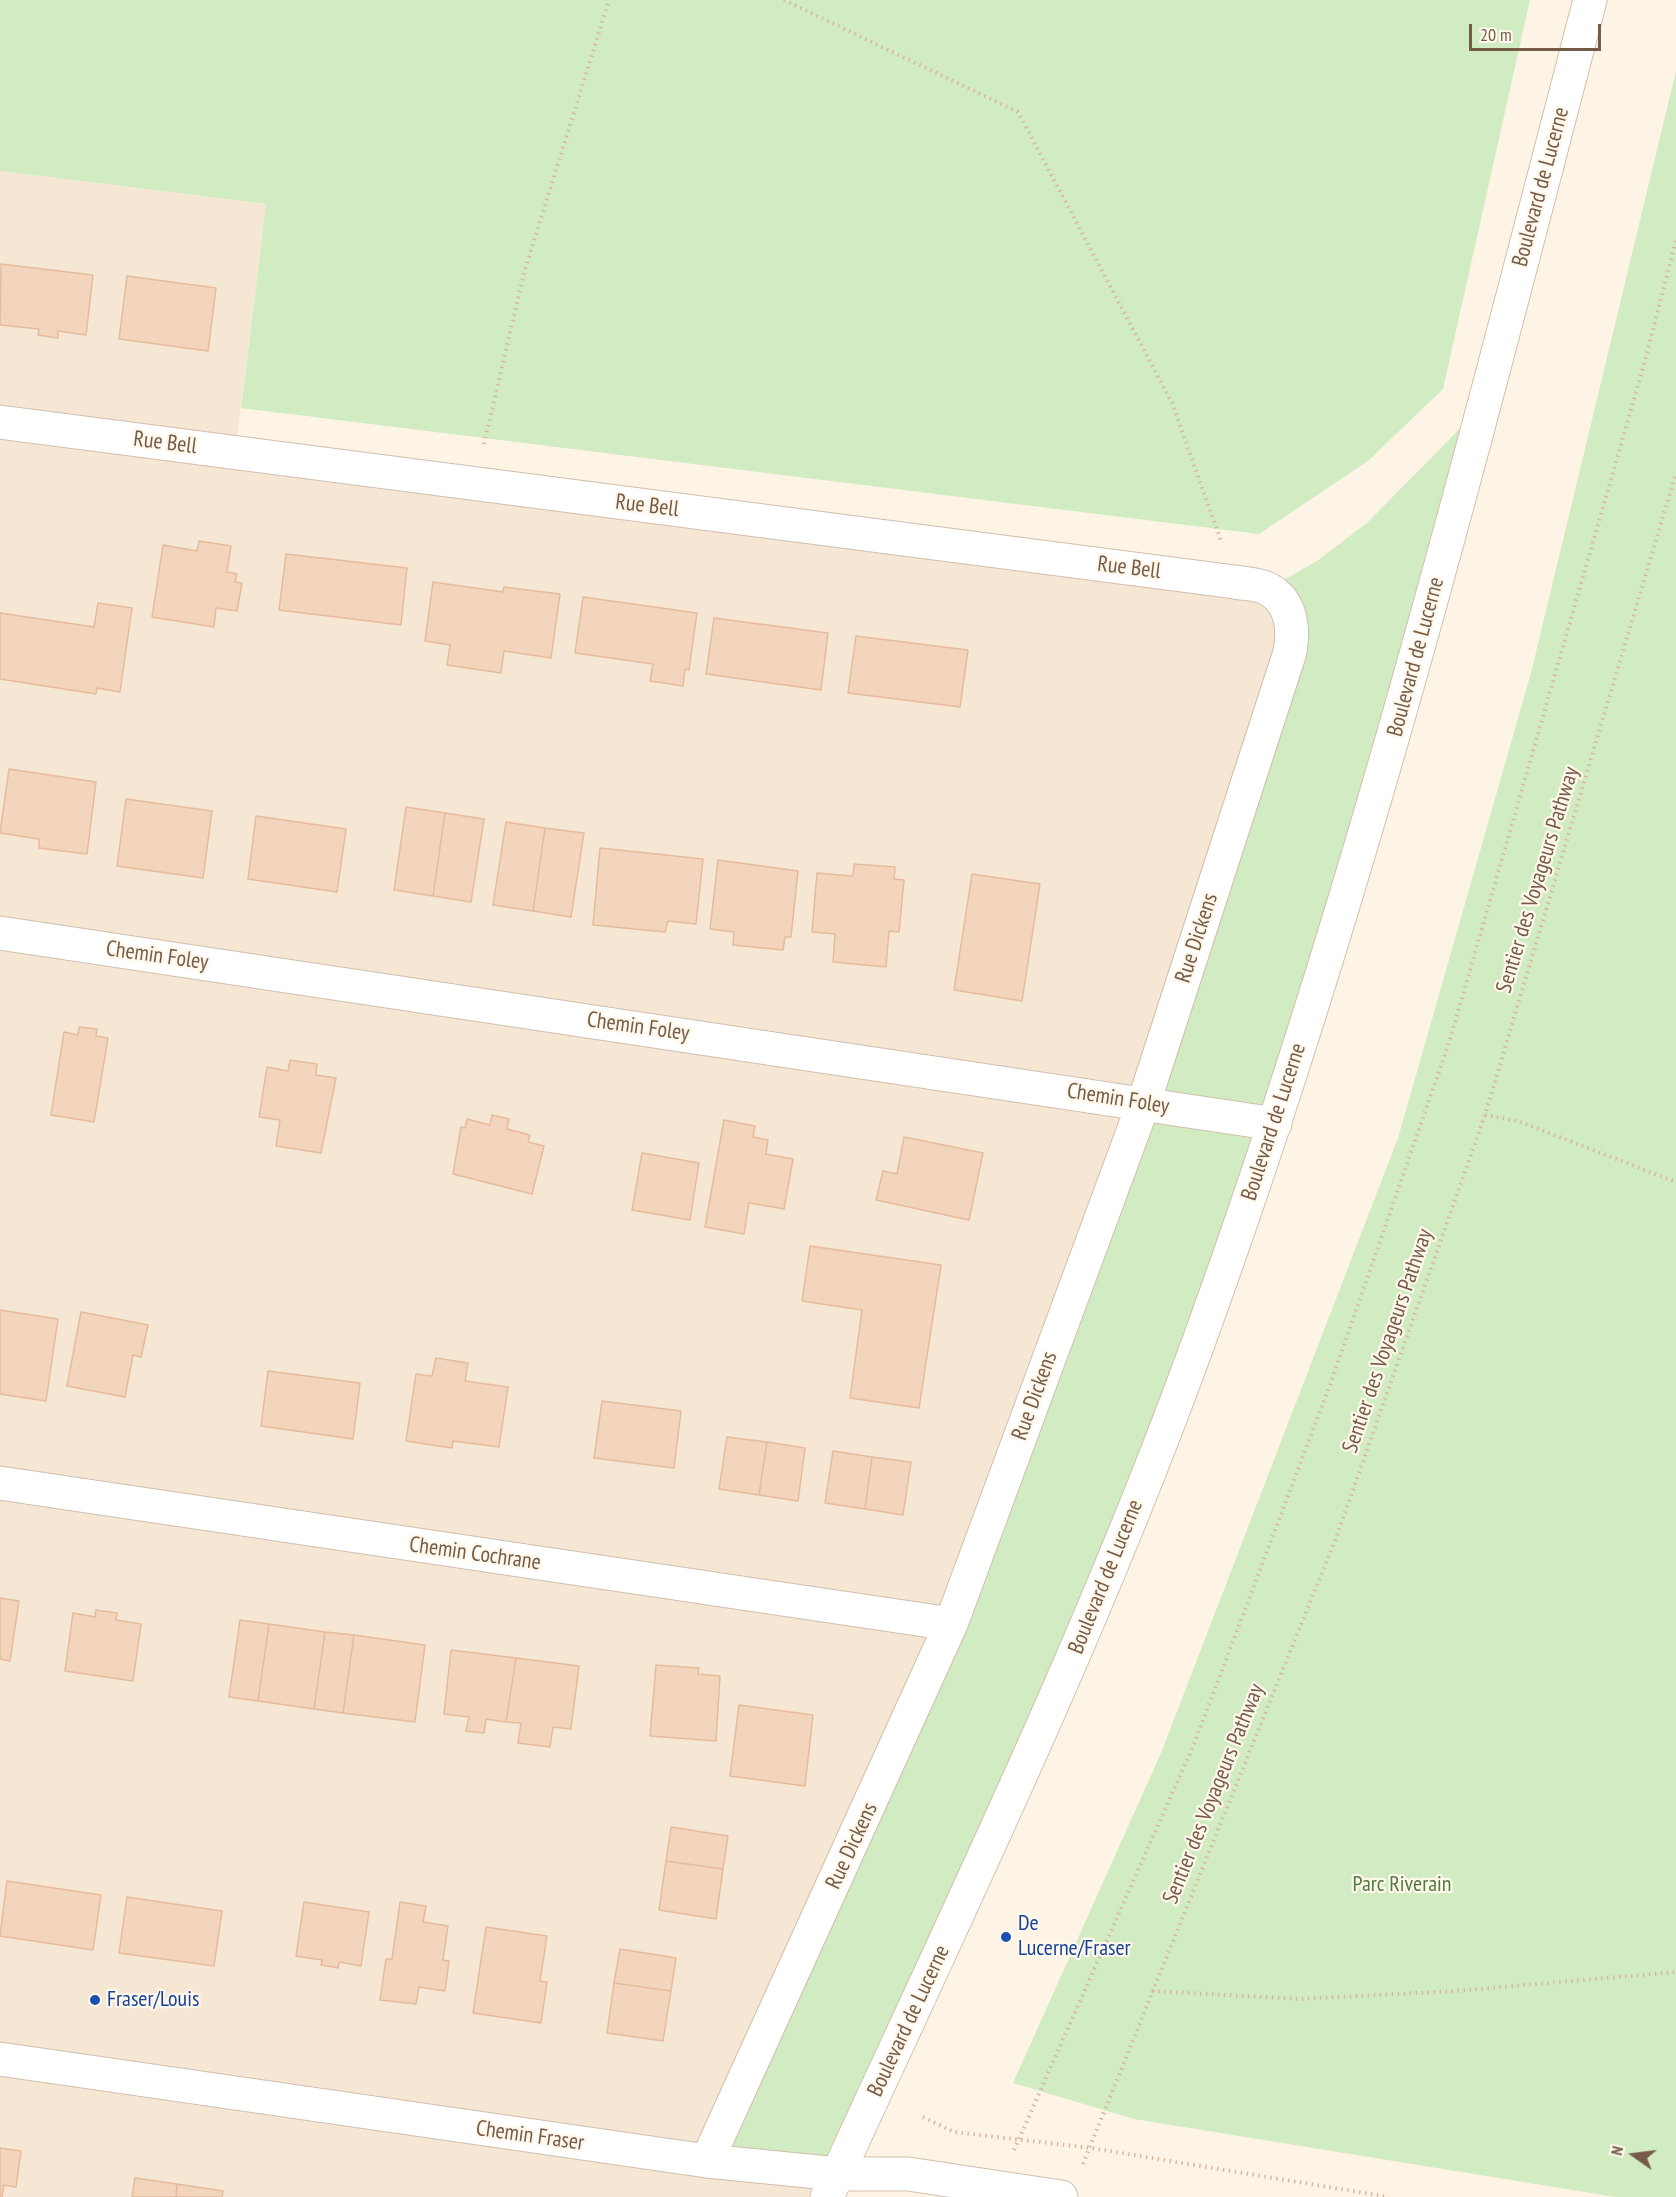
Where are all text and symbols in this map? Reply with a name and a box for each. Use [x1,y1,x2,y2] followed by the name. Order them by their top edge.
[1472,12,1604,50] scale bar
[1480,23,1512,46] text: 20 m
[1507,104,1575,270] street label: Boulevard de Lucerne
[132,426,198,460] street label: Rue Bell
[614,489,680,523] street label: Rue Bell
[1096,551,1162,585] street label: Rue Bell
[1382,574,1450,740] street label: Boulevard de Lucerne
[1491,764,1585,996] street label: Sentier des Voyageurs Pathway
[1170,890,1224,986] street label: Rue Dickens
[104,936,210,976] street label: Chemin Foley
[585,1007,691,1047] street label: Chemin Foley
[1236,1040,1312,1204] street label: Boulevard de Lucerne
[1065,1078,1171,1120] street label: Chemin Foley
[1337,1226,1439,1456] street label: Sentier des Voyageurs Pathway
[1007,1348,1063,1444] street label: Rue Dickens
[1063,1496,1149,1658] street label: Boulevard de Lucerne
[408,1532,542,1576] street label: Chemin Cochrane
[1158,1680,1270,1908] street label: Sentier des Voyageurs Pathway
[820,1799,884,1893] street label: Rue Dickens
[1353,1872,1451,1898] park label: Parc Riverain
[1018,1911,1131,1963] place label: De Lucerne/Fraser
[999,1930,1013,1944] marker: De Lucerne/Fraser
[862,1941,956,2101] street label: Boulevard de Lucerne
[107,1987,199,2013] place label: Fraser/Louis
[88,1993,102,2007] marker: Fraser/Louis
[474,2115,586,2157] street label: Chemin Fraser
[1604,2125,1664,2185] north arrow
[1606,2144,1627,2157] text: N

